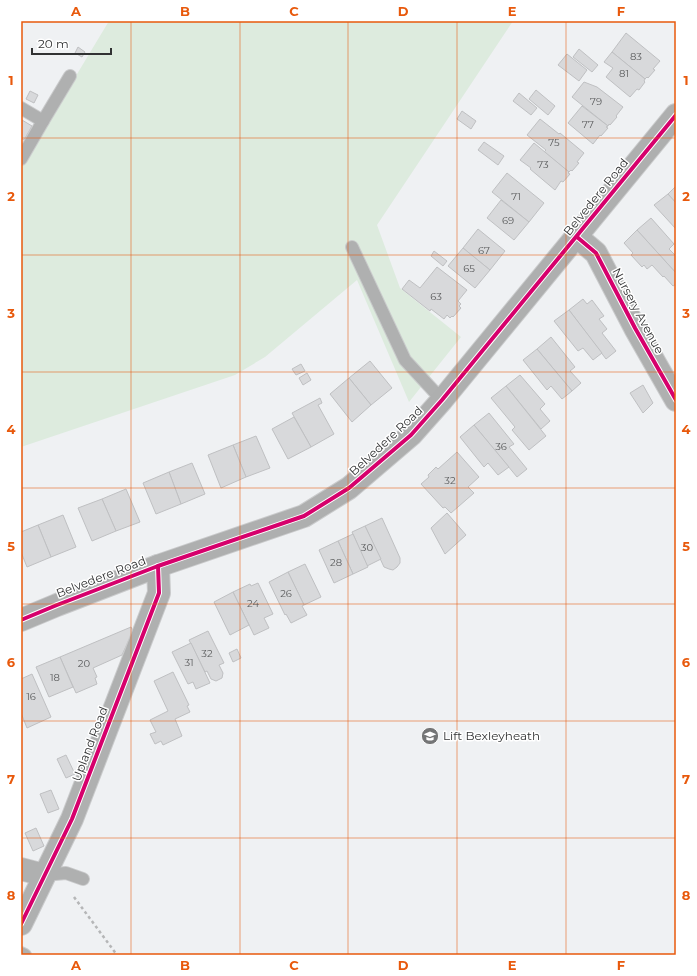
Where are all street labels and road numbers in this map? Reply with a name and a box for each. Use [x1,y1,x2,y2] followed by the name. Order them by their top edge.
[560,155,631,238] street label: Belvedere Road
[609,265,667,356] street label: Nursery Avenue
[346,403,425,478] street label: Belvedere Road
[54,553,148,601] street label: Belvedere Road
[68,704,111,783] street label: Upland Road

